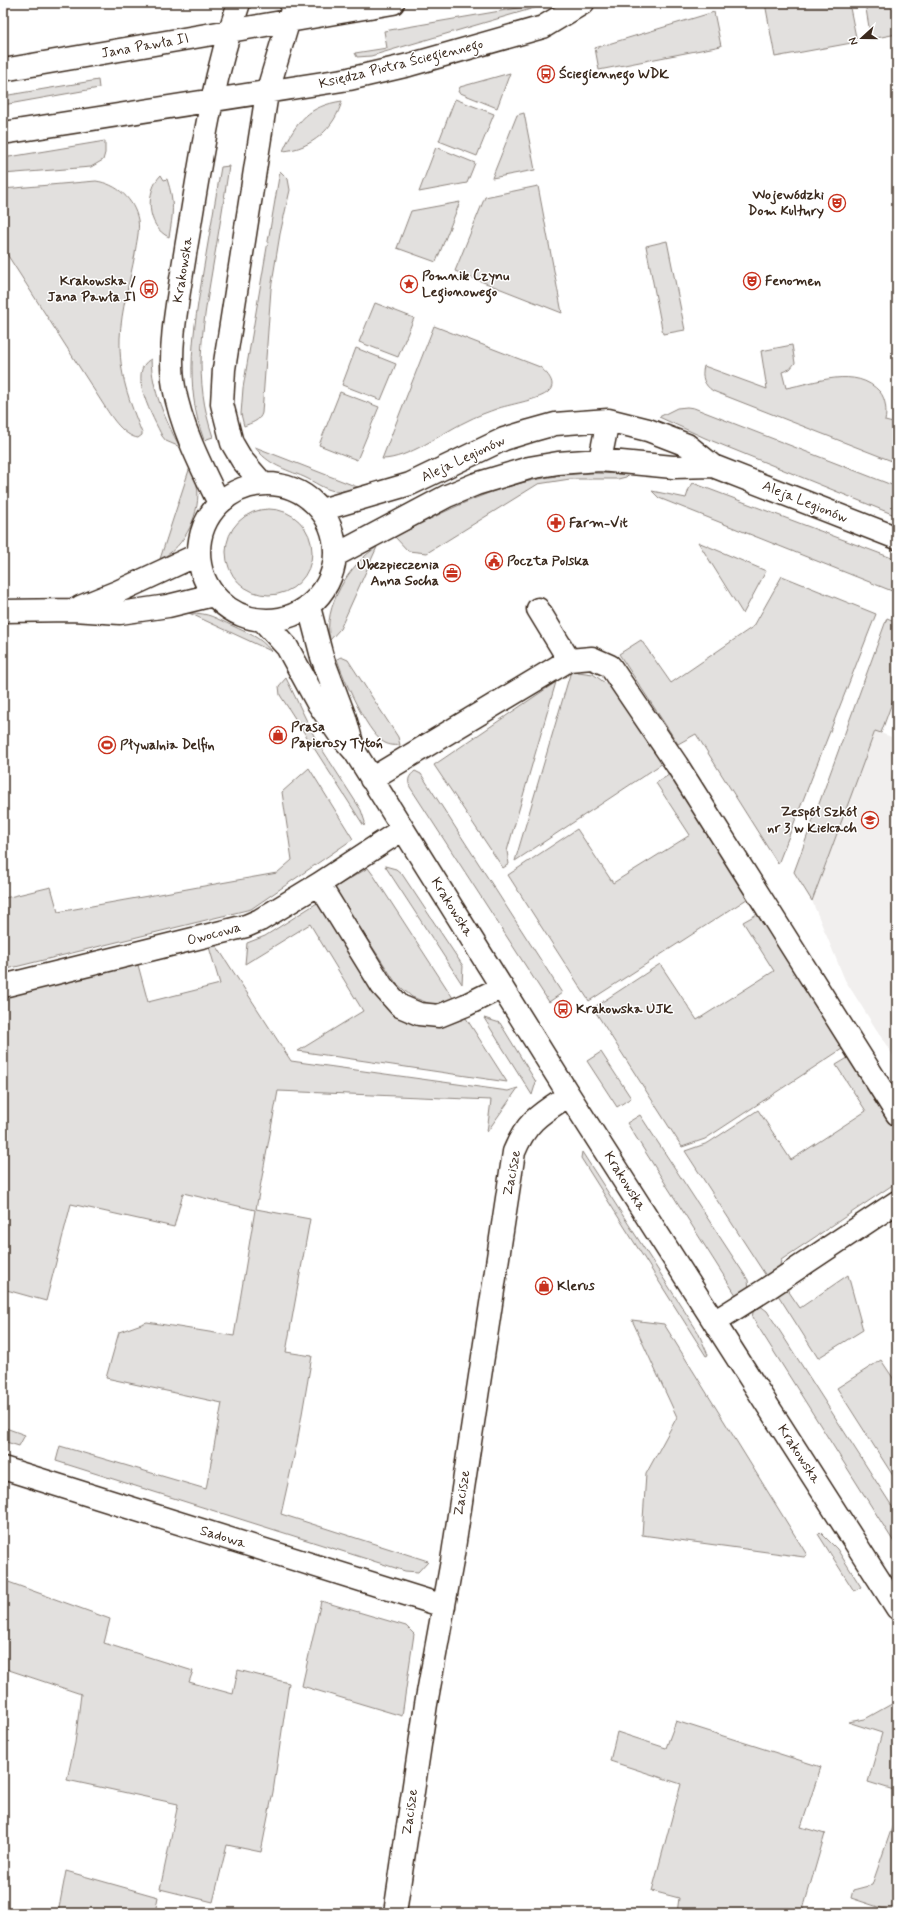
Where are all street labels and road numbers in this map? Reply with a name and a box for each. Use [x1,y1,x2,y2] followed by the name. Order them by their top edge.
[100,29,190,63] street label: Jana Pawła II
[317,35,485,95] street label: Księdza Piotra Ściegiennego
[169,235,197,304] street label: Krakowska
[418,432,508,486] street label: Aleja Legionów
[760,477,851,527] street label: Aleja Legionów
[427,874,478,940] street label: Krakowska
[185,918,243,950] street label: Owocowa
[499,1148,525,1198] street label: Zacisze
[600,1148,651,1214] street label: Krakowska
[773,1421,825,1487] street label: Krakowska
[449,1468,475,1517] street label: Zacisze
[198,1521,249,1553] street label: Sadowa
[398,1787,422,1836] street label: Zacisze

